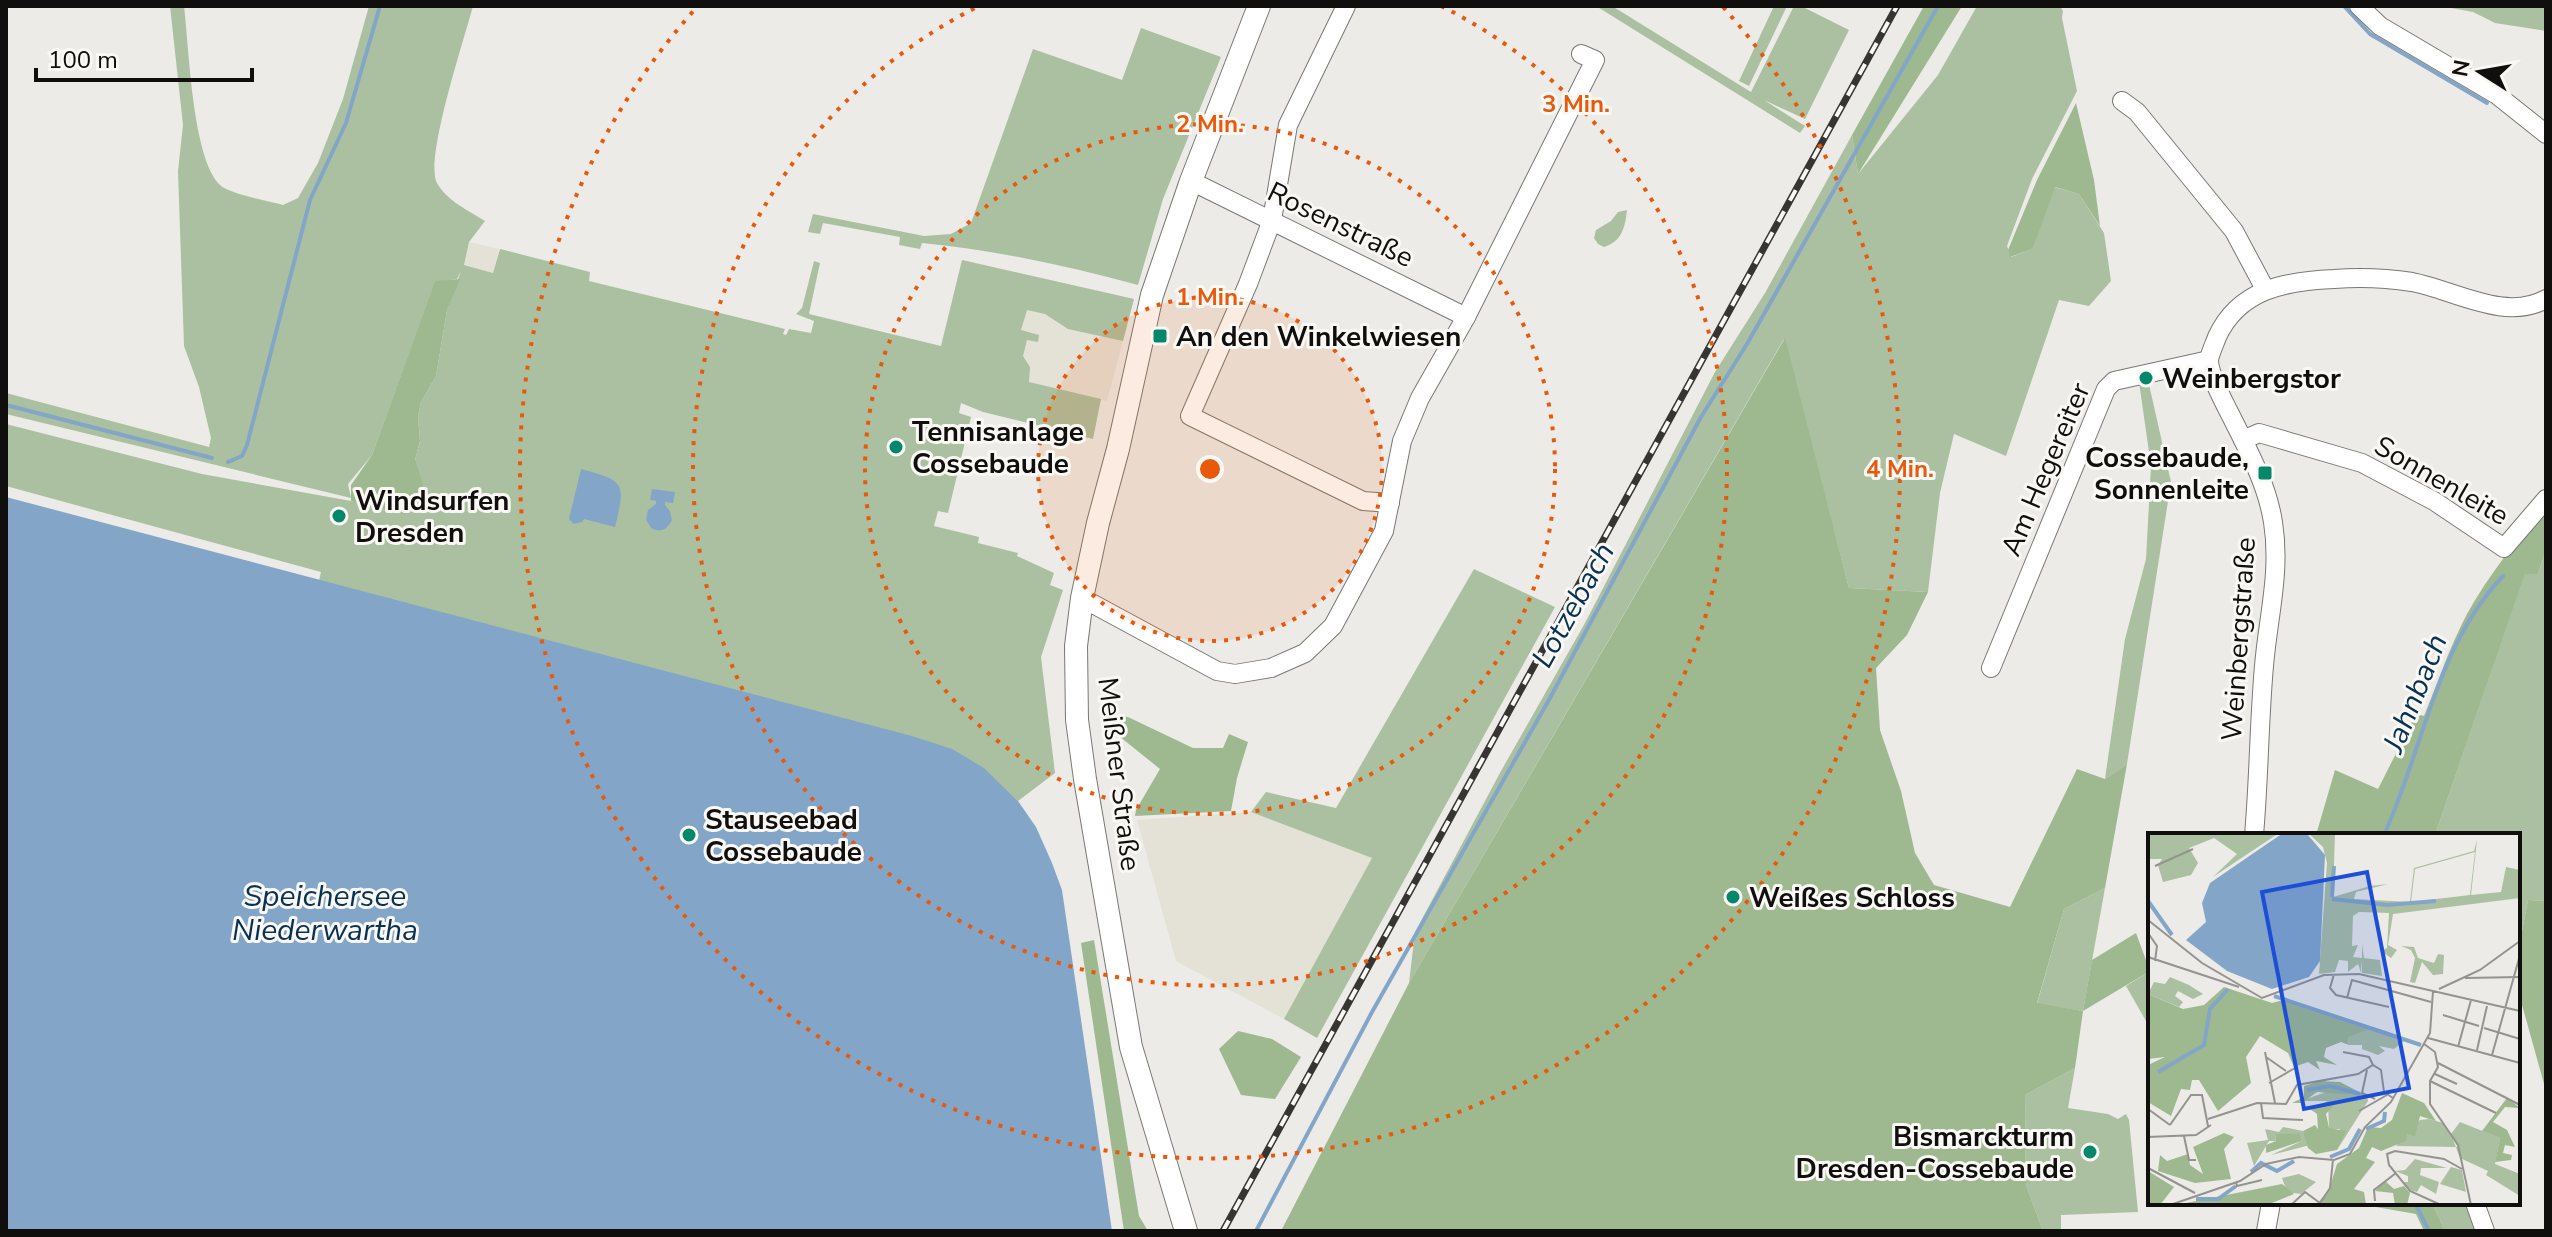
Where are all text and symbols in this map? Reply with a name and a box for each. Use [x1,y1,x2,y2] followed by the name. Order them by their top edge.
[36,32,252,82] scale bar
[2440,32,2520,112] north arrow
[48,44,118,76] text: 100 m
[2445,57,2478,79] text: N
[1542,88,1610,120] text: 3 Min.
[1176,108,1244,140] text: 2 Min.
[1261,173,1420,277] street label: Rosenstraße
[1176,281,1244,313] text: 1 Min.
[1176,318,1461,356] place label: An den Winkelwiesen
[1151,327,1169,345] marker: An den Winkelwiesen
[2162,360,2341,398] place label: Weinbergstor
[2137,369,2155,387] marker: Weinbergstor
[1992,377,2100,562] street label: Am Hegereiter
[912,413,1084,483] place label: Tennisanlage Cossebaude
[2367,427,2516,535] street label: Sonnenleite
[887,438,905,456] marker: Tennisanlage Cossebaude
[2085,439,2249,509] place label: Cossebaude, Sonnenleite
[1866,453,1934,485] text: 4 Min.
[1196,455,1224,483] centre of rings
[2256,464,2274,482] marker: Cossebaude, Sonnenleite
[355,482,510,552] place label: Windsurfen Dresden
[330,507,348,525] marker: Windsurfen Dresden
[1522,535,1625,675] water label: Lotzebach
[2213,536,2265,742] street label: Weinbergstraße
[2372,628,2458,760] water label: Jahnbach
[1088,675,1150,873] street label: Meißner Straße
[705,801,862,871] place label: Stauseebad Cossebaude
[680,826,698,844] marker: Stauseebad Cossebaude
[2148,833,2520,1205] inset map
[232,876,418,951] water label: Speichersee Niederwartha
[1749,879,1955,917] place label: Weißes Schloss
[1724,888,1742,906] marker: Weißes Schloss
[1796,1118,2074,1188] place label: Bismarckturm Dresden-Cossebaude
[2081,1143,2099,1161] marker: Bismarckturm Dresden-Cossebaude

